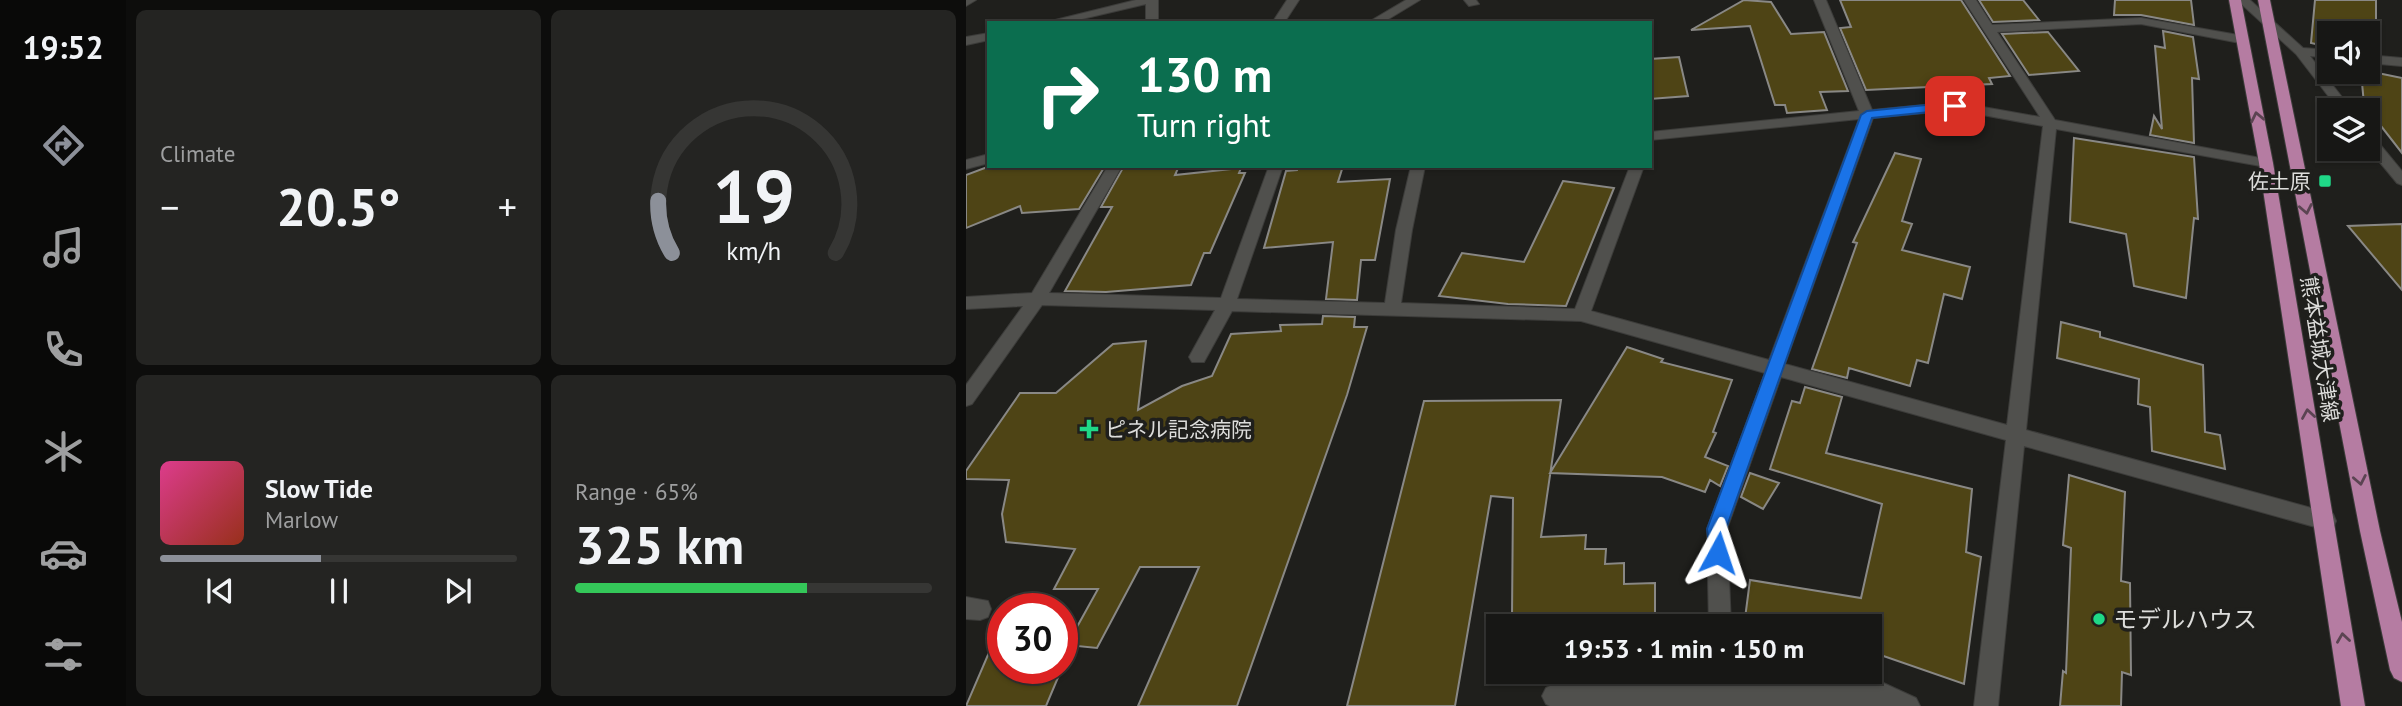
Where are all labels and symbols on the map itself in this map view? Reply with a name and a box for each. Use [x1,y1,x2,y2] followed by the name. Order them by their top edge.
[1925,76,1985,136] pin
[2250,111,2265,123] one-way arrow
[2248,168,2311,195] place label: 佐土原
[2317,173,2333,189] marker: 佐土原
[2298,203,2313,215] one-way arrow
[2295,274,2345,424] street label: 熊本益城大津線
[2301,408,2316,420] one-way arrow
[1105,416,1252,443] place label: ピネル記念病院
[1079,419,1099,439] marker: ピネル記念病院
[2351,474,2366,486] one-way arrow
[1681,516,1755,590] position arrow
[987,593,1078,684] speed limit sign: 30
[2113,604,2257,635] place label: モデルハウス
[2091,611,2107,627] marker: モデルハウス
[2336,633,2351,644] one-way arrow

